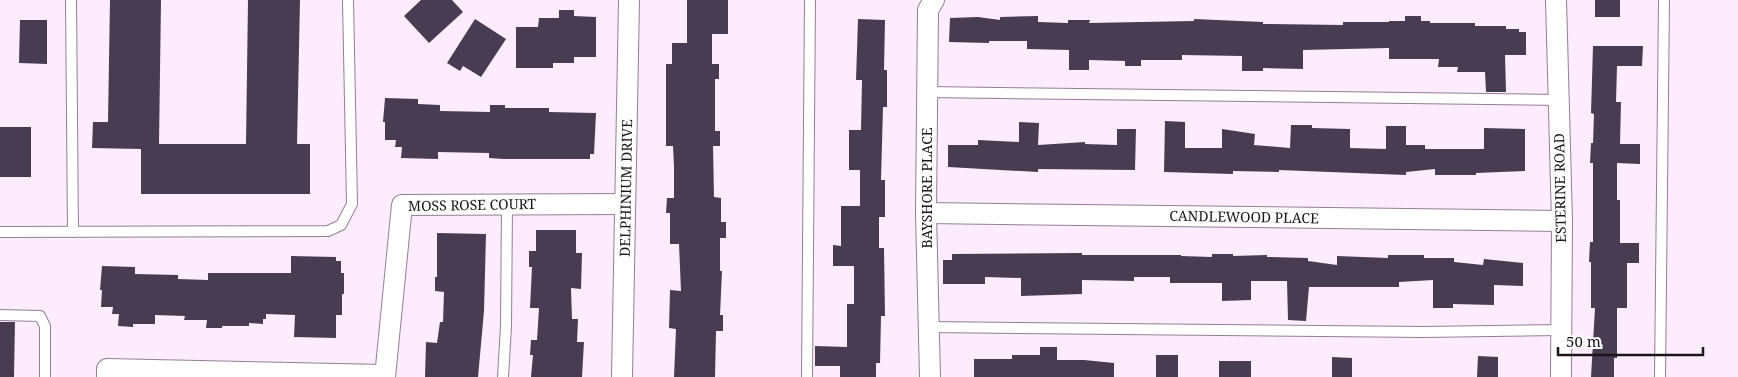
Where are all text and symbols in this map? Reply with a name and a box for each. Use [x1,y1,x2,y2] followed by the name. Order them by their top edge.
[615,119,636,257] street label: DELPHINIUM DRIVE
[917,127,936,248] street label: BAYSHORE PLACE
[1549,133,1570,243] street label: ESTERINE ROAD
[408,194,537,215] street label: MOSS ROSE COURT
[1169,206,1319,227] street label: CANDLEWOOD PLACE
[1558,324,1703,356] scale bar
[1566,331,1601,351] text: 50 m

